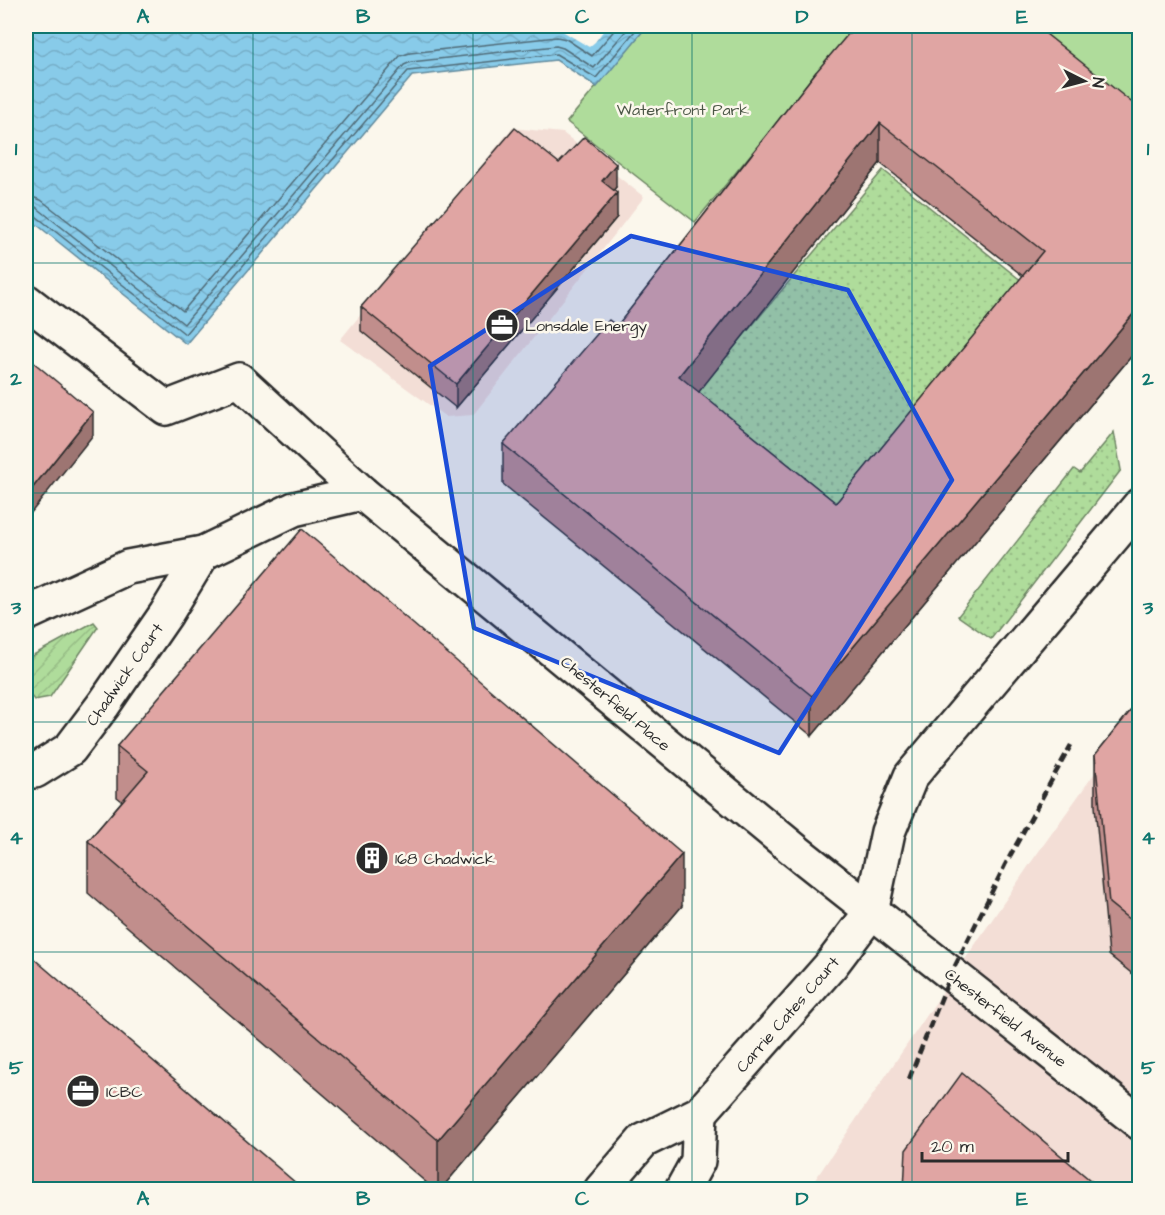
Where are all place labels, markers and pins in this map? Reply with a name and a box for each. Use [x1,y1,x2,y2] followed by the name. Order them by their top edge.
[484,307,520,343] office icon: Lonsdale Energy
[525,315,647,338] place label: Lonsdale Energy
[354,840,390,876] building icon: 168 Chadwick
[395,848,495,870] place label: 168 Chadwick
[65,1073,101,1109] office icon: ICBC
[106,1081,142,1103] place label: ICBC

